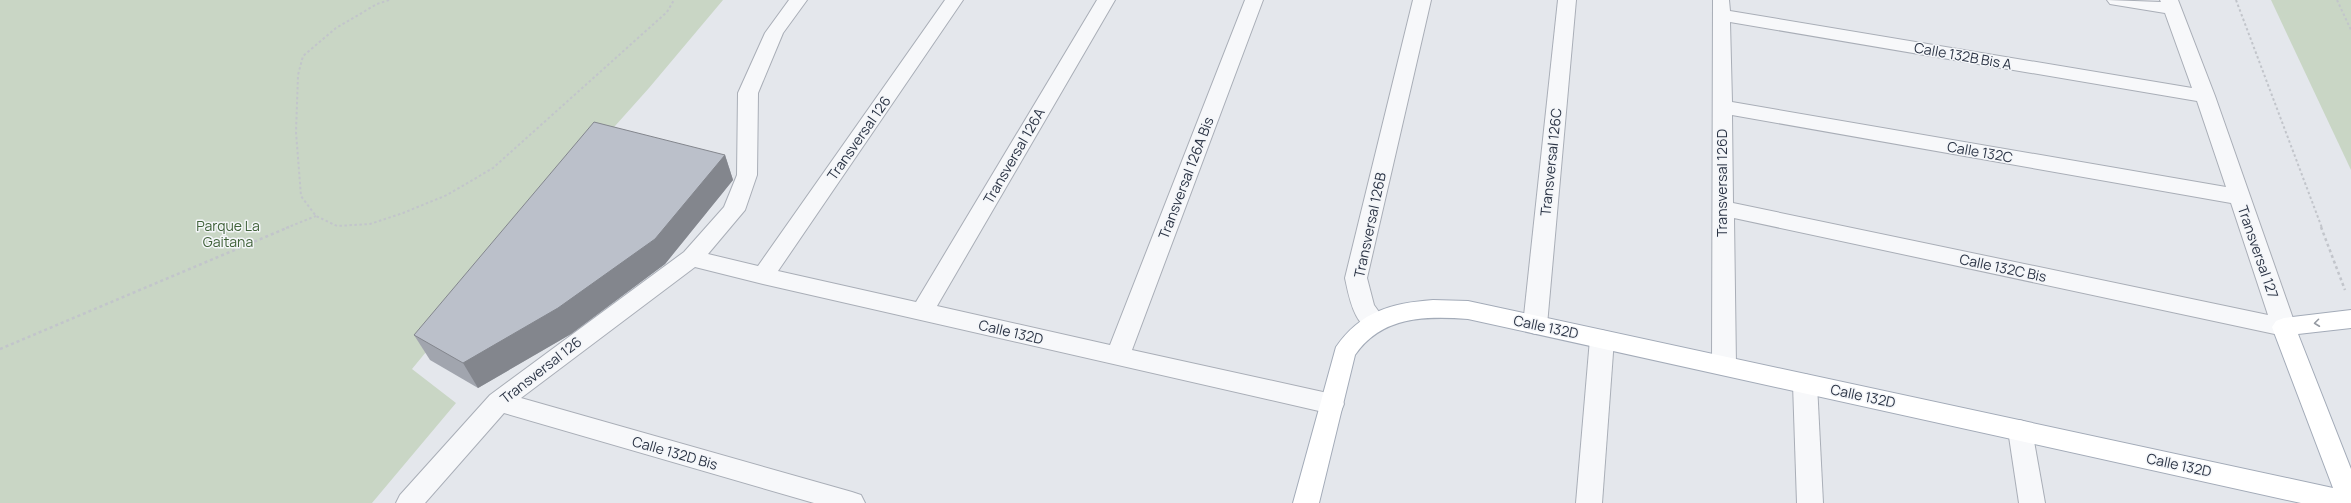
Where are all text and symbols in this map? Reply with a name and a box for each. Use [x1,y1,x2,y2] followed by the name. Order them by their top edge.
[1913,38,2013,73] street label: Calle 132B Bis A
[823,92,895,184] street label: Transversal 126
[978,104,1049,207] street label: Transversal 126A
[1535,107,1566,217] street label: Transversal 126C
[1153,114,1218,242] street label: Transversal 126A Bis
[1712,129,1731,237] street label: Transversal 126D
[1946,136,2014,167] street label: Calle 132C
[1349,170,1390,279] street label: Transversal 126B
[2234,203,2283,301] street label: Transversal 127
[196,216,260,251] park label: Parque La Gaitana
[1958,249,2048,286] street label: Calle 132C Bis
[1512,310,1580,343] street label: Calle 132D
[977,315,1045,348] street label: Calle 132D
[2314,318,2320,327] one-way arrow
[496,332,585,407] street label: Transversal 126
[1829,379,1897,412] street label: Calle 132D
[630,431,720,474] street label: Calle 132D Bis
[2145,448,2213,481] street label: Calle 132D

